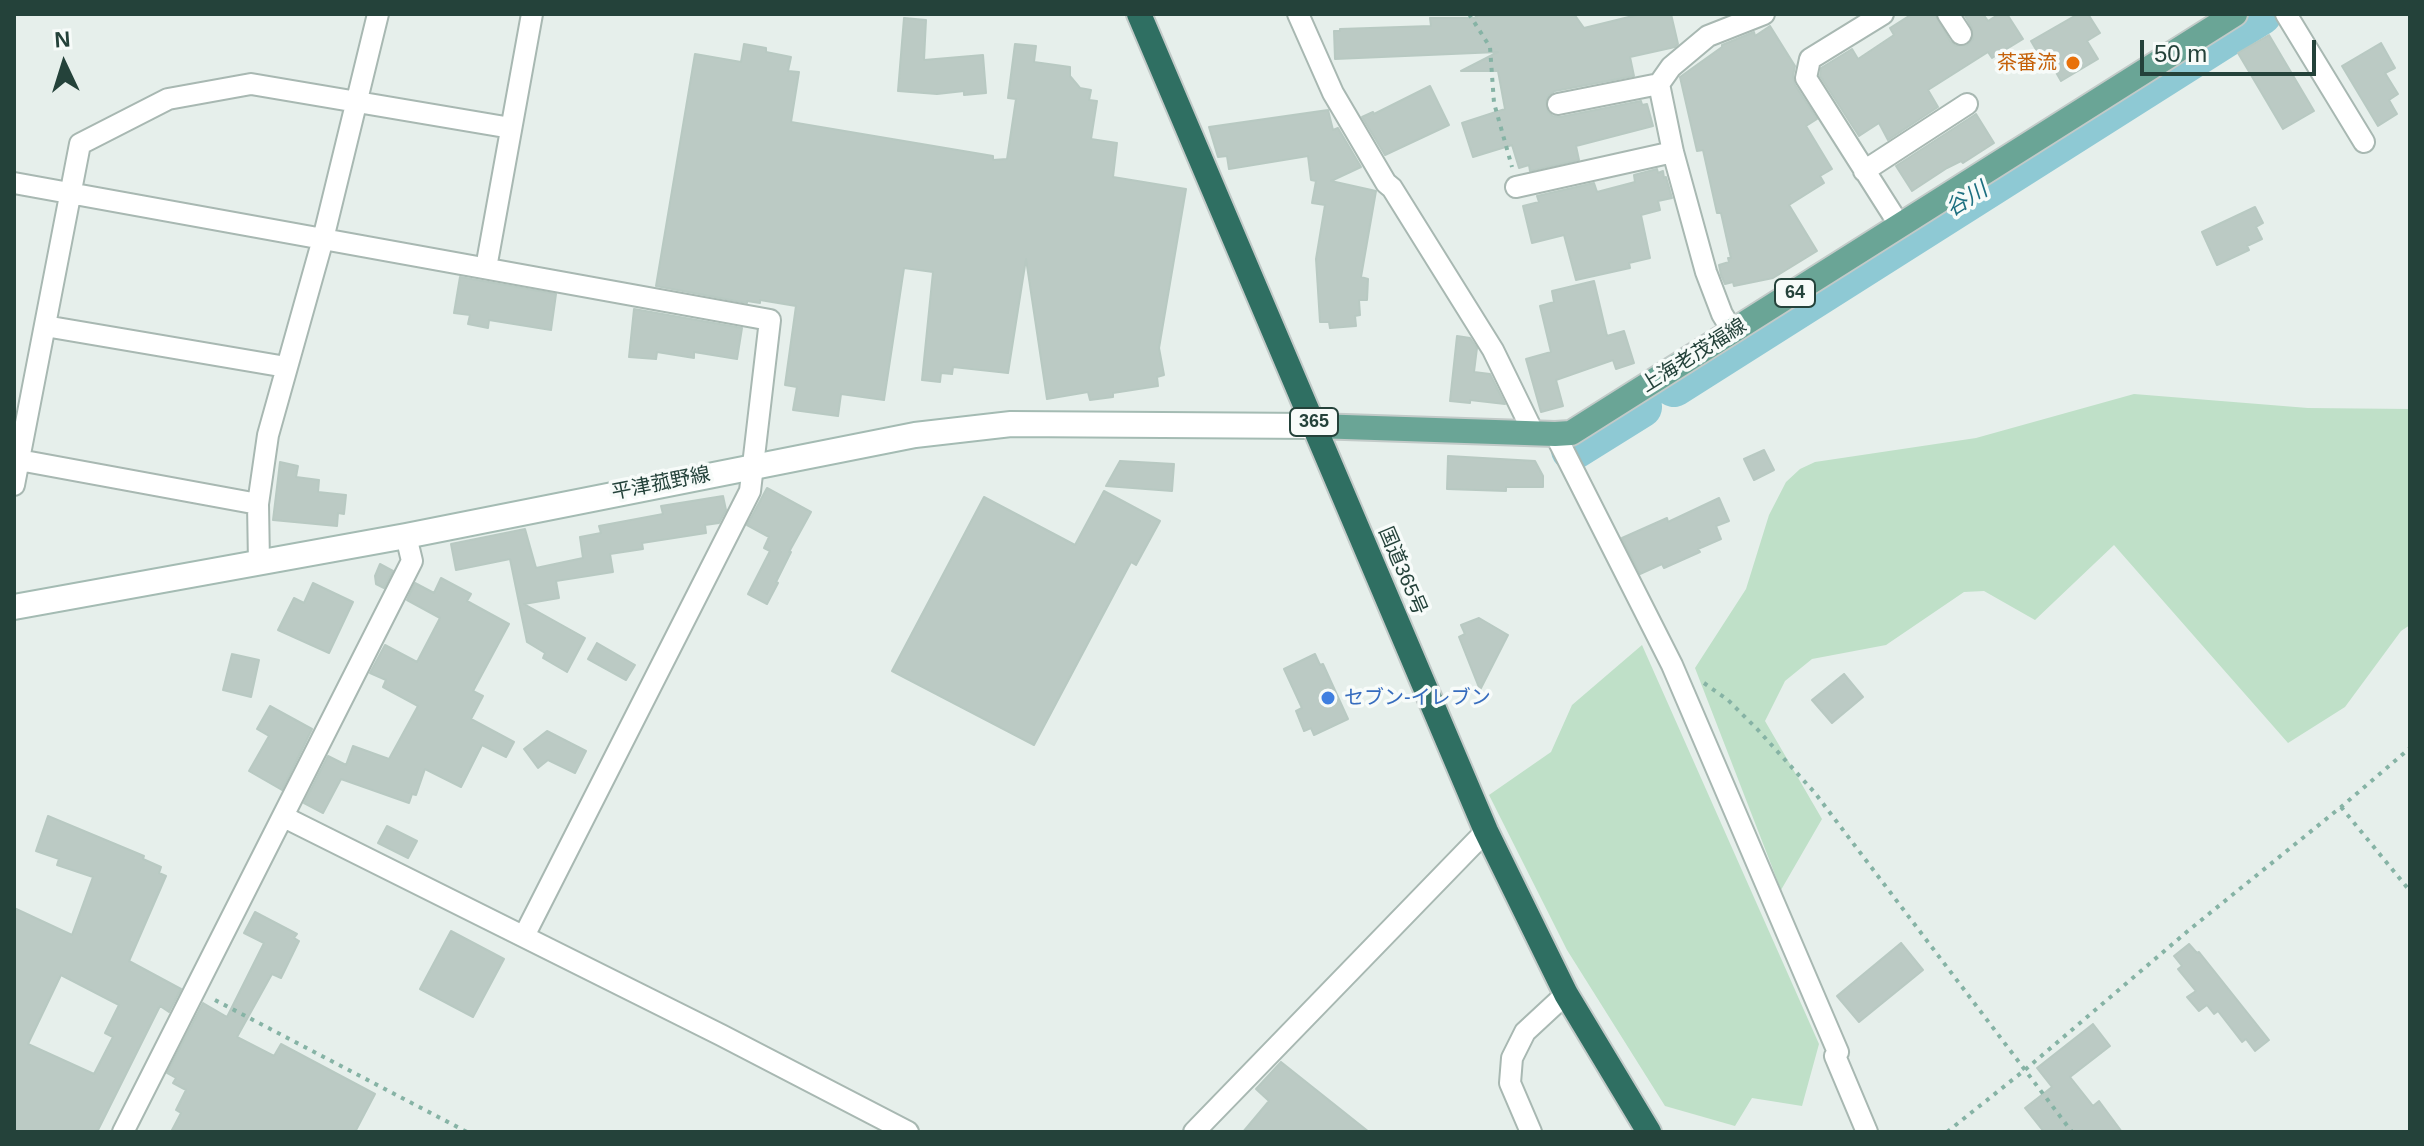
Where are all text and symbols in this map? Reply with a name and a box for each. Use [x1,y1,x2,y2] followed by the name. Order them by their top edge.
[24,24,104,104] north arrow
[2144,24,2320,74] scale bar
[53,27,71,53] text: N
[2154,40,2207,67] text: 50 m
[1997,51,2057,75] place label: 茶番流
[2064,54,2082,72] marker: 茶番流
[1941,177,1993,223] water label: 谷川
[1775,279,1815,307] road number: 64
[1637,314,1751,398] street label: 上海老茂福線
[1290,408,1338,436] road number: 365
[610,463,712,505] street label: 平津菰野線
[1373,523,1431,619] street label: 国道365号
[1344,686,1491,710] place label: セブン-イレブン
[1319,689,1337,707] marker: セブン-イレブン

